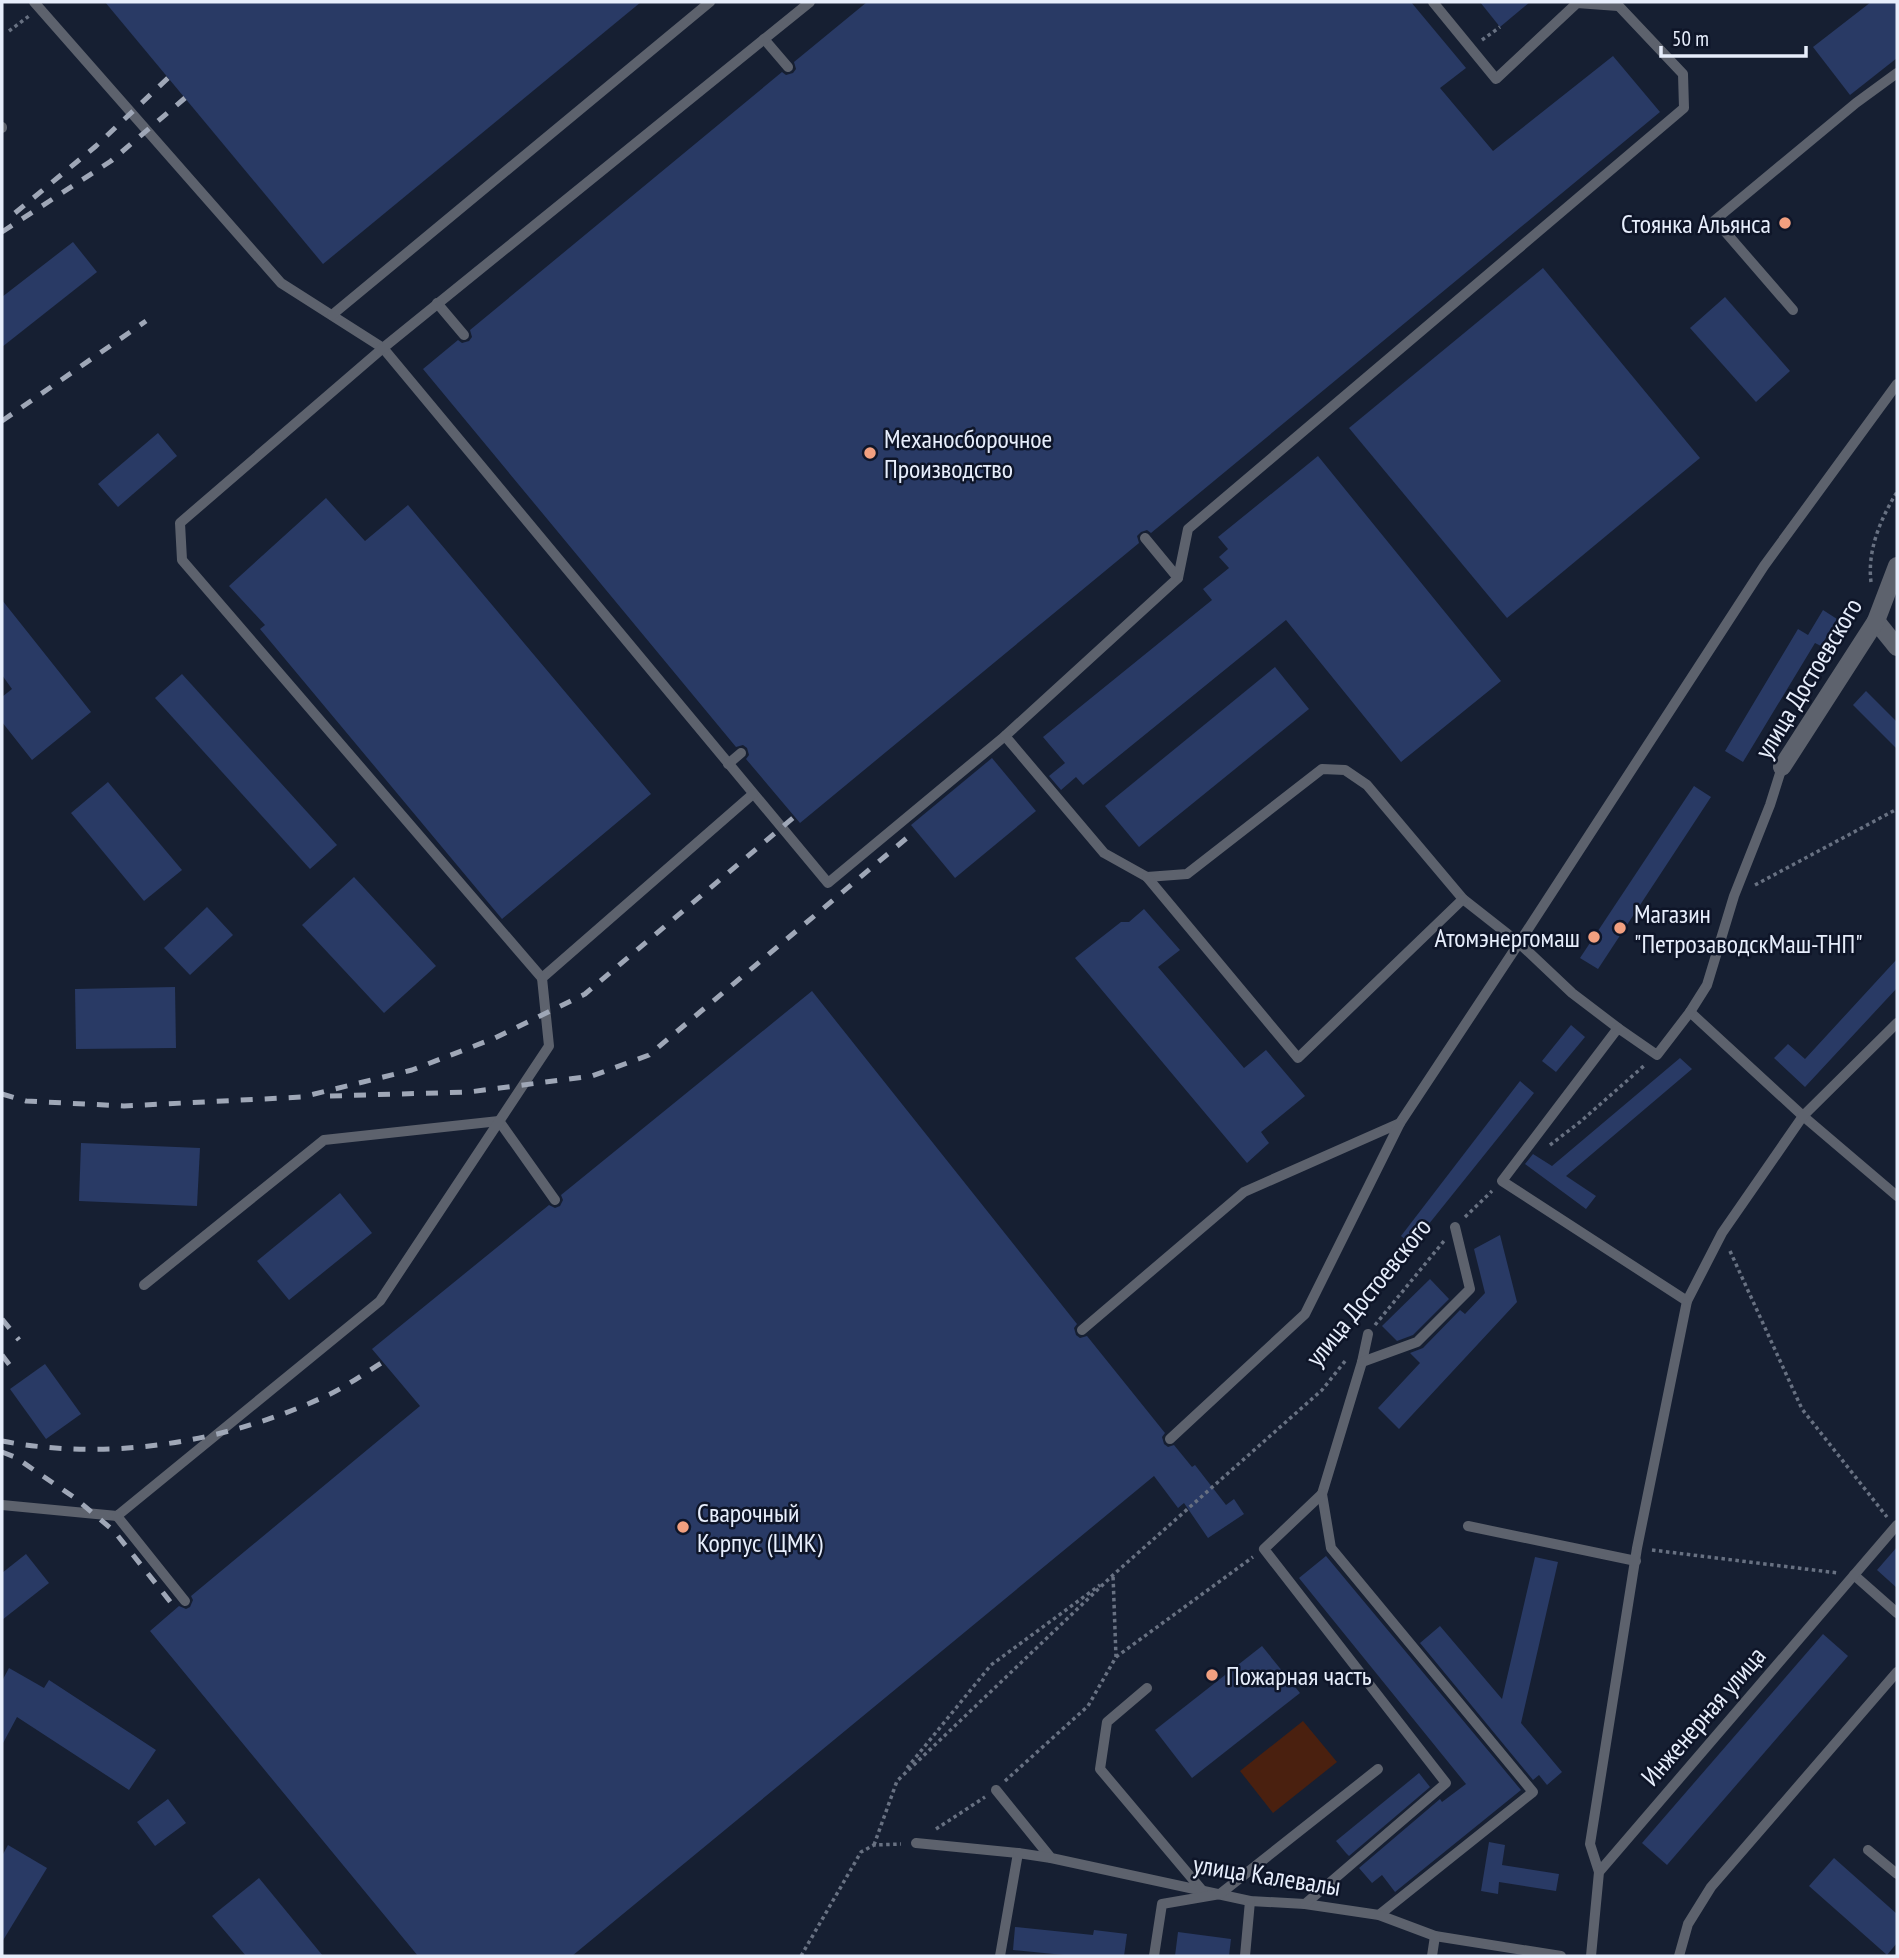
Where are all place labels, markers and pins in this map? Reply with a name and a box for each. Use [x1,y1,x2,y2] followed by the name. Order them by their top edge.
[1621,207,1771,240] place label: Стоянка Альянса
[1777,215,1793,231] marker: Стоянка Альянса
[884,422,1052,485] place label: Механосборочное Производство
[862,445,878,461] marker: Механосборочное Производство
[1634,897,1863,960] place label: Магазин "ПетрозаводскМаш-ТНП"
[1612,920,1628,936] marker: Магазин "ПетрозаводскМаш-ТНП"
[1434,921,1580,954] place label: Атомэнергомаш
[1586,929,1602,945] marker: Атомэнергомаш
[697,1496,823,1559] place label: Сварочный Корпус (ЦМК)
[675,1519,691,1535] marker: Сварочный Корпус (ЦМК)
[1226,1659,1372,1692] place label: Пожарная часть
[1204,1667,1220,1683] marker: Пожарная часть

